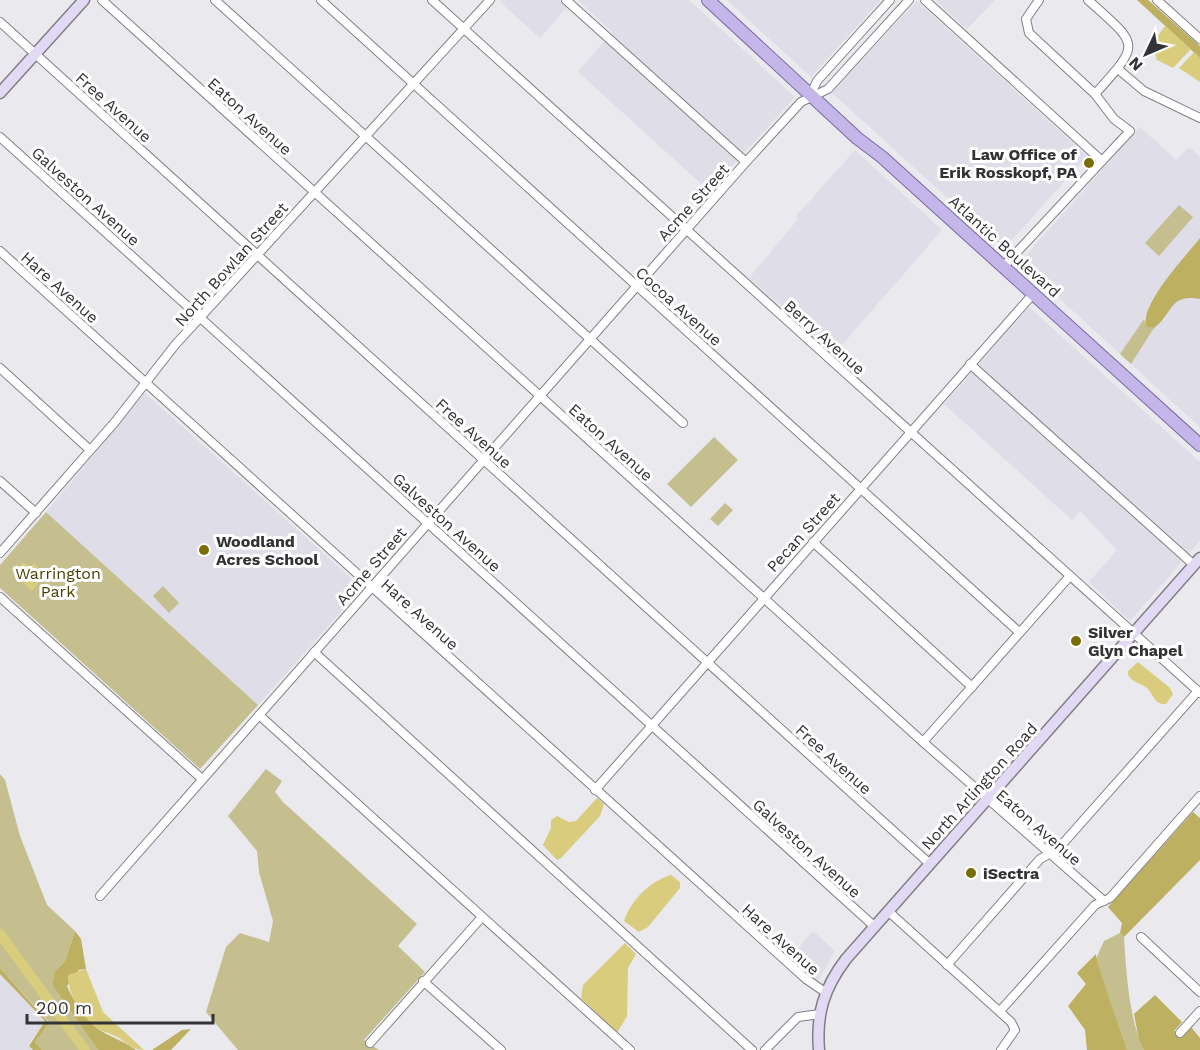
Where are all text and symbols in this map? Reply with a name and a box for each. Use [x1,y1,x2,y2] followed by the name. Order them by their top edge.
[1116,24,1176,84] north arrow
[1125,53,1147,75] text: N
[72,68,155,146] street label: Free Avenue
[204,74,296,159] street label: Eaton Avenue
[28,143,144,250] street label: Galveston Avenue
[939,145,1077,182] place label: Law Office of Erik Rosskopf, PA
[1082,156,1096,170] marker: Law Office of Erik Rosskopf, PA
[654,160,733,245] street label: Acme Street
[945,191,1064,301] street label: Atlantic Boulevard
[171,198,292,330] street label: North Bowlan Street
[17,248,102,327] street label: Hare Avenue
[632,263,726,350] street label: Cocoa Avenue
[780,296,869,379] street label: Berry Avenue
[432,394,515,472] street label: Free Avenue
[565,400,657,485] street label: Eaton Avenue
[389,469,505,576] street label: Galveston Avenue
[763,488,844,576] street label: Pecan Street
[332,523,411,609] street label: Acme Street
[216,532,319,569] place label: Woodland Acres School
[197,543,211,557] marker: Woodland Acres School
[15,564,101,601] park label: Warrington Park
[377,575,462,654] street label: Hare Avenue
[1088,623,1183,660] place label: Silver Glyn Chapel
[1069,634,1083,648] marker: Silver Glyn Chapel
[917,719,1041,854] street label: North Arlington Road
[792,720,875,798] street label: Free Avenue
[992,785,1085,870] street label: Eaton Avenue
[749,795,865,902] street label: Galveston Avenue
[983,864,1040,883] place label: iSectra
[964,866,978,880] marker: iSectra
[738,900,823,979] street label: Hare Avenue
[27,987,213,1025] scale bar
[36,997,92,1018] text: 200 m

